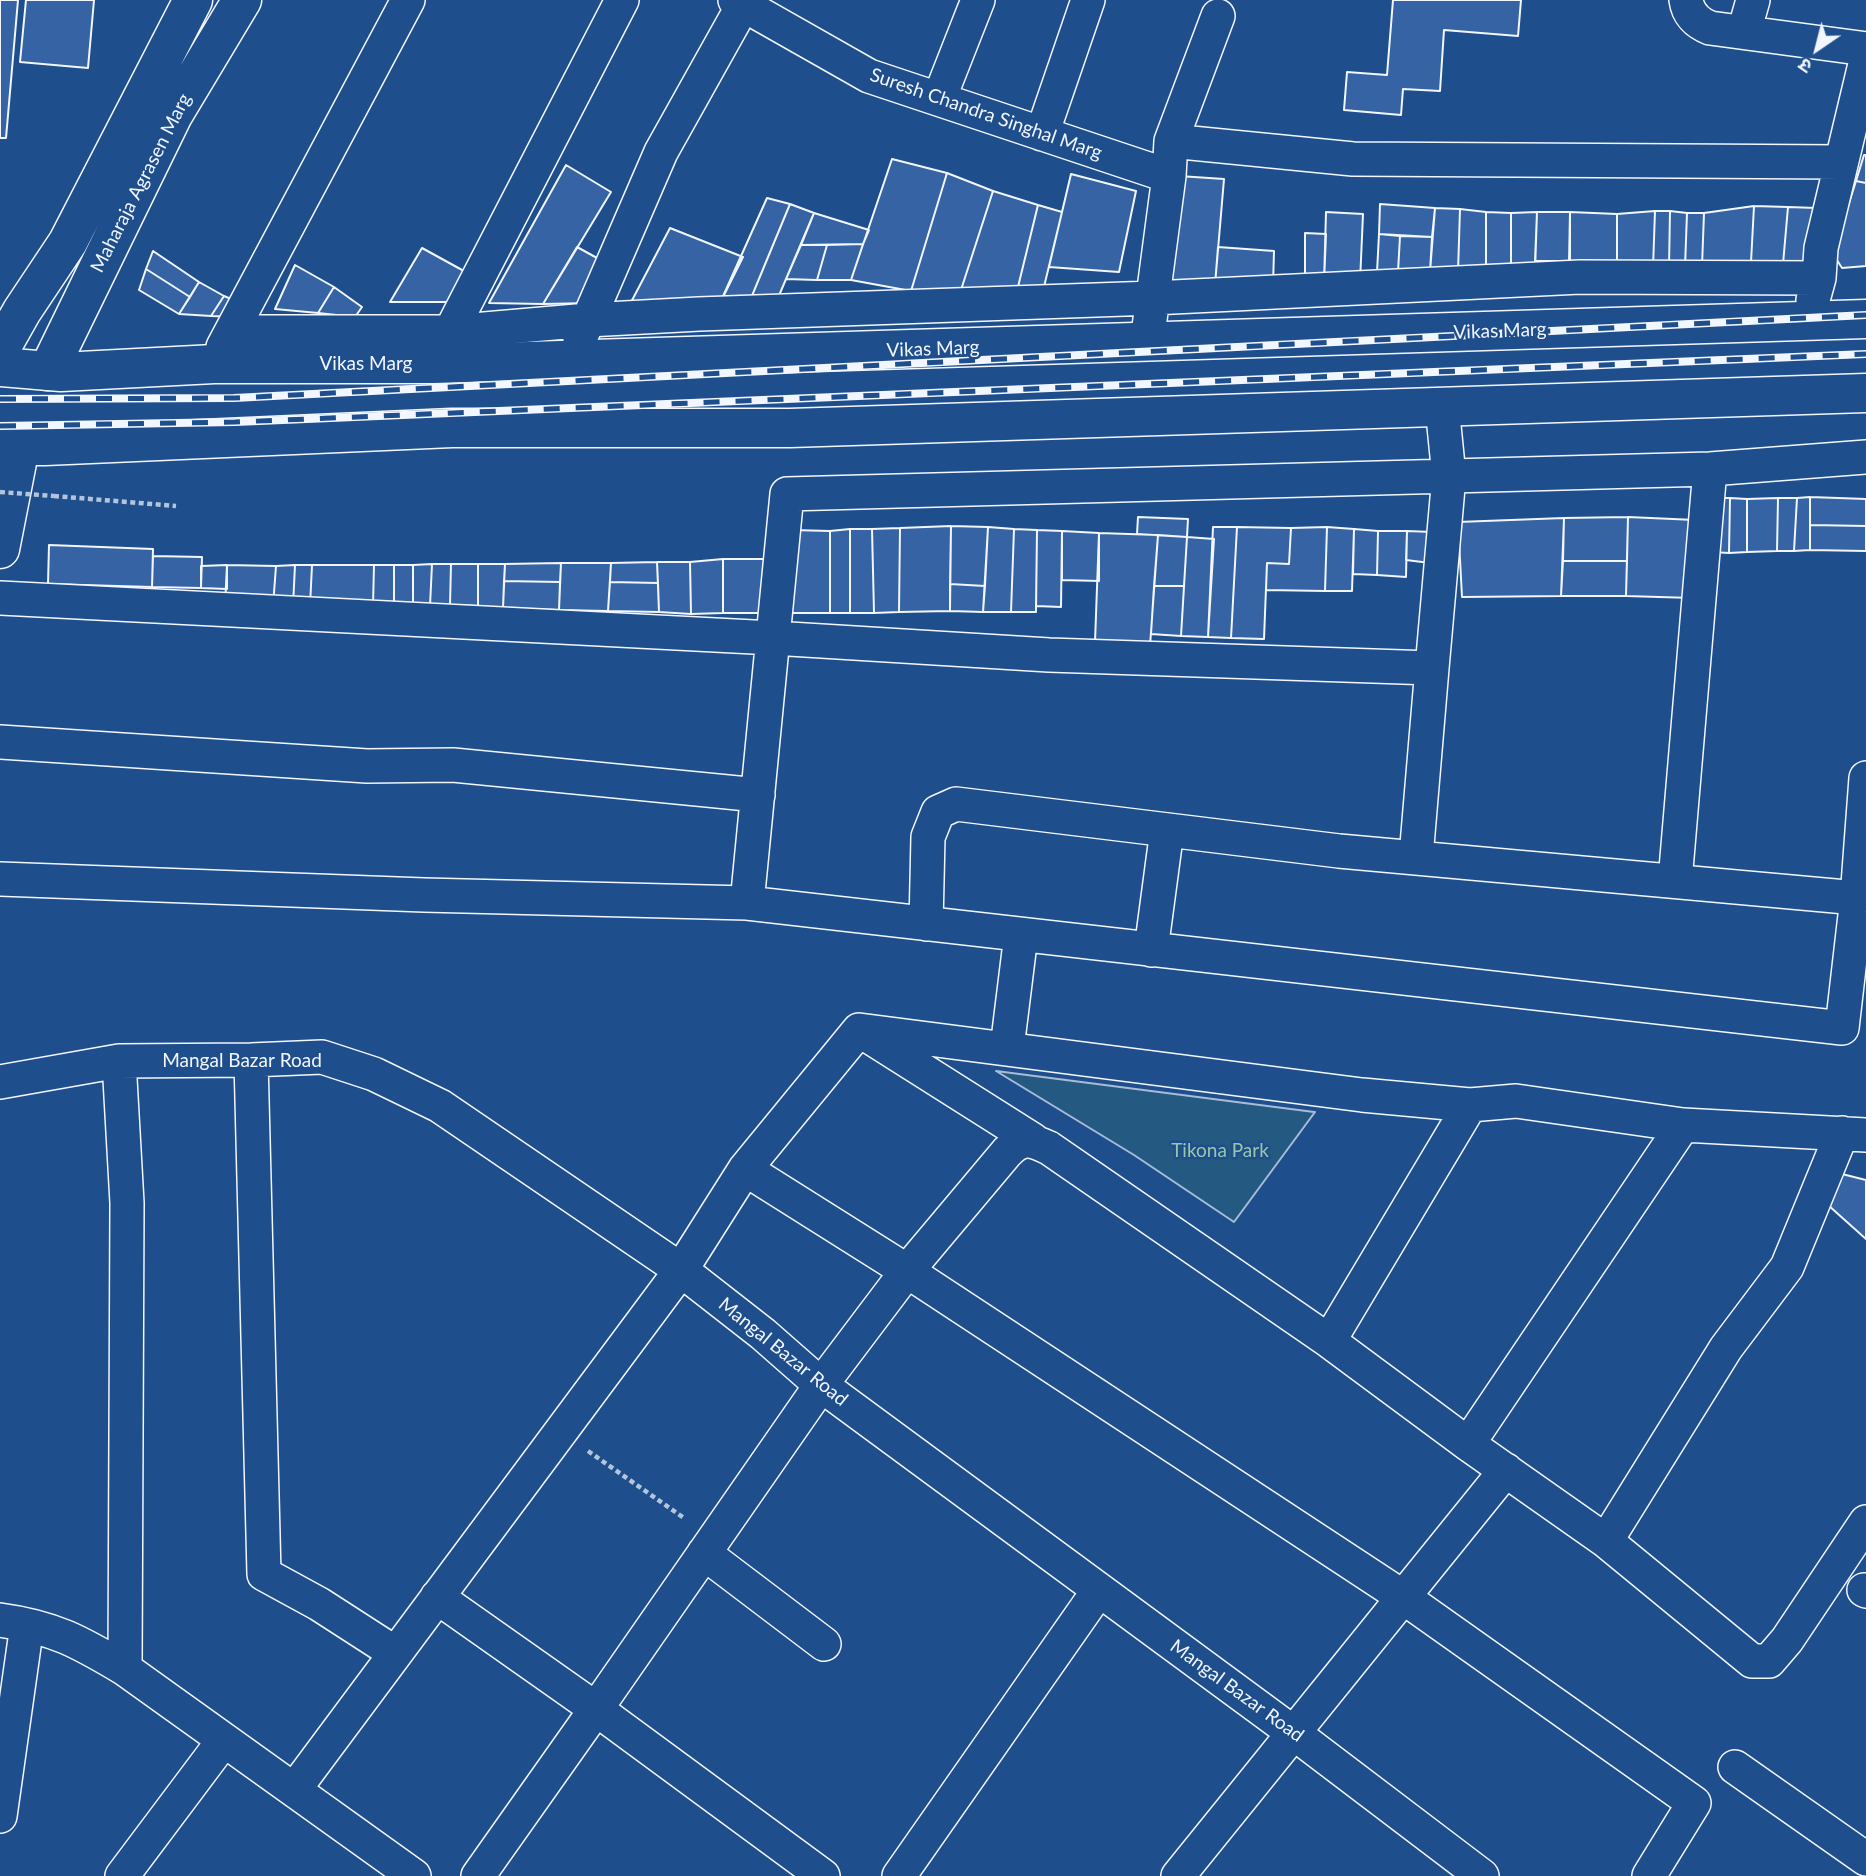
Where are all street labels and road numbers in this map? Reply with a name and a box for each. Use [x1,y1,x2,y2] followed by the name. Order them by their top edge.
[867,63,1105,165] street label: Suresh Chandra Singhal Marg
[86,90,196,276] street label: Maharaja Agrasen Marg
[1453,318,1547,344] street label: Vikas Marg
[886,336,980,362] street label: Vikas Marg
[320,353,412,375] street label: Vikas Marg
[162,1050,322,1072] street label: Mangal Bazar Road
[714,1293,852,1411] street label: Mangal Bazar Road
[1166,1635,1308,1747] street label: Mangal Bazar Road

